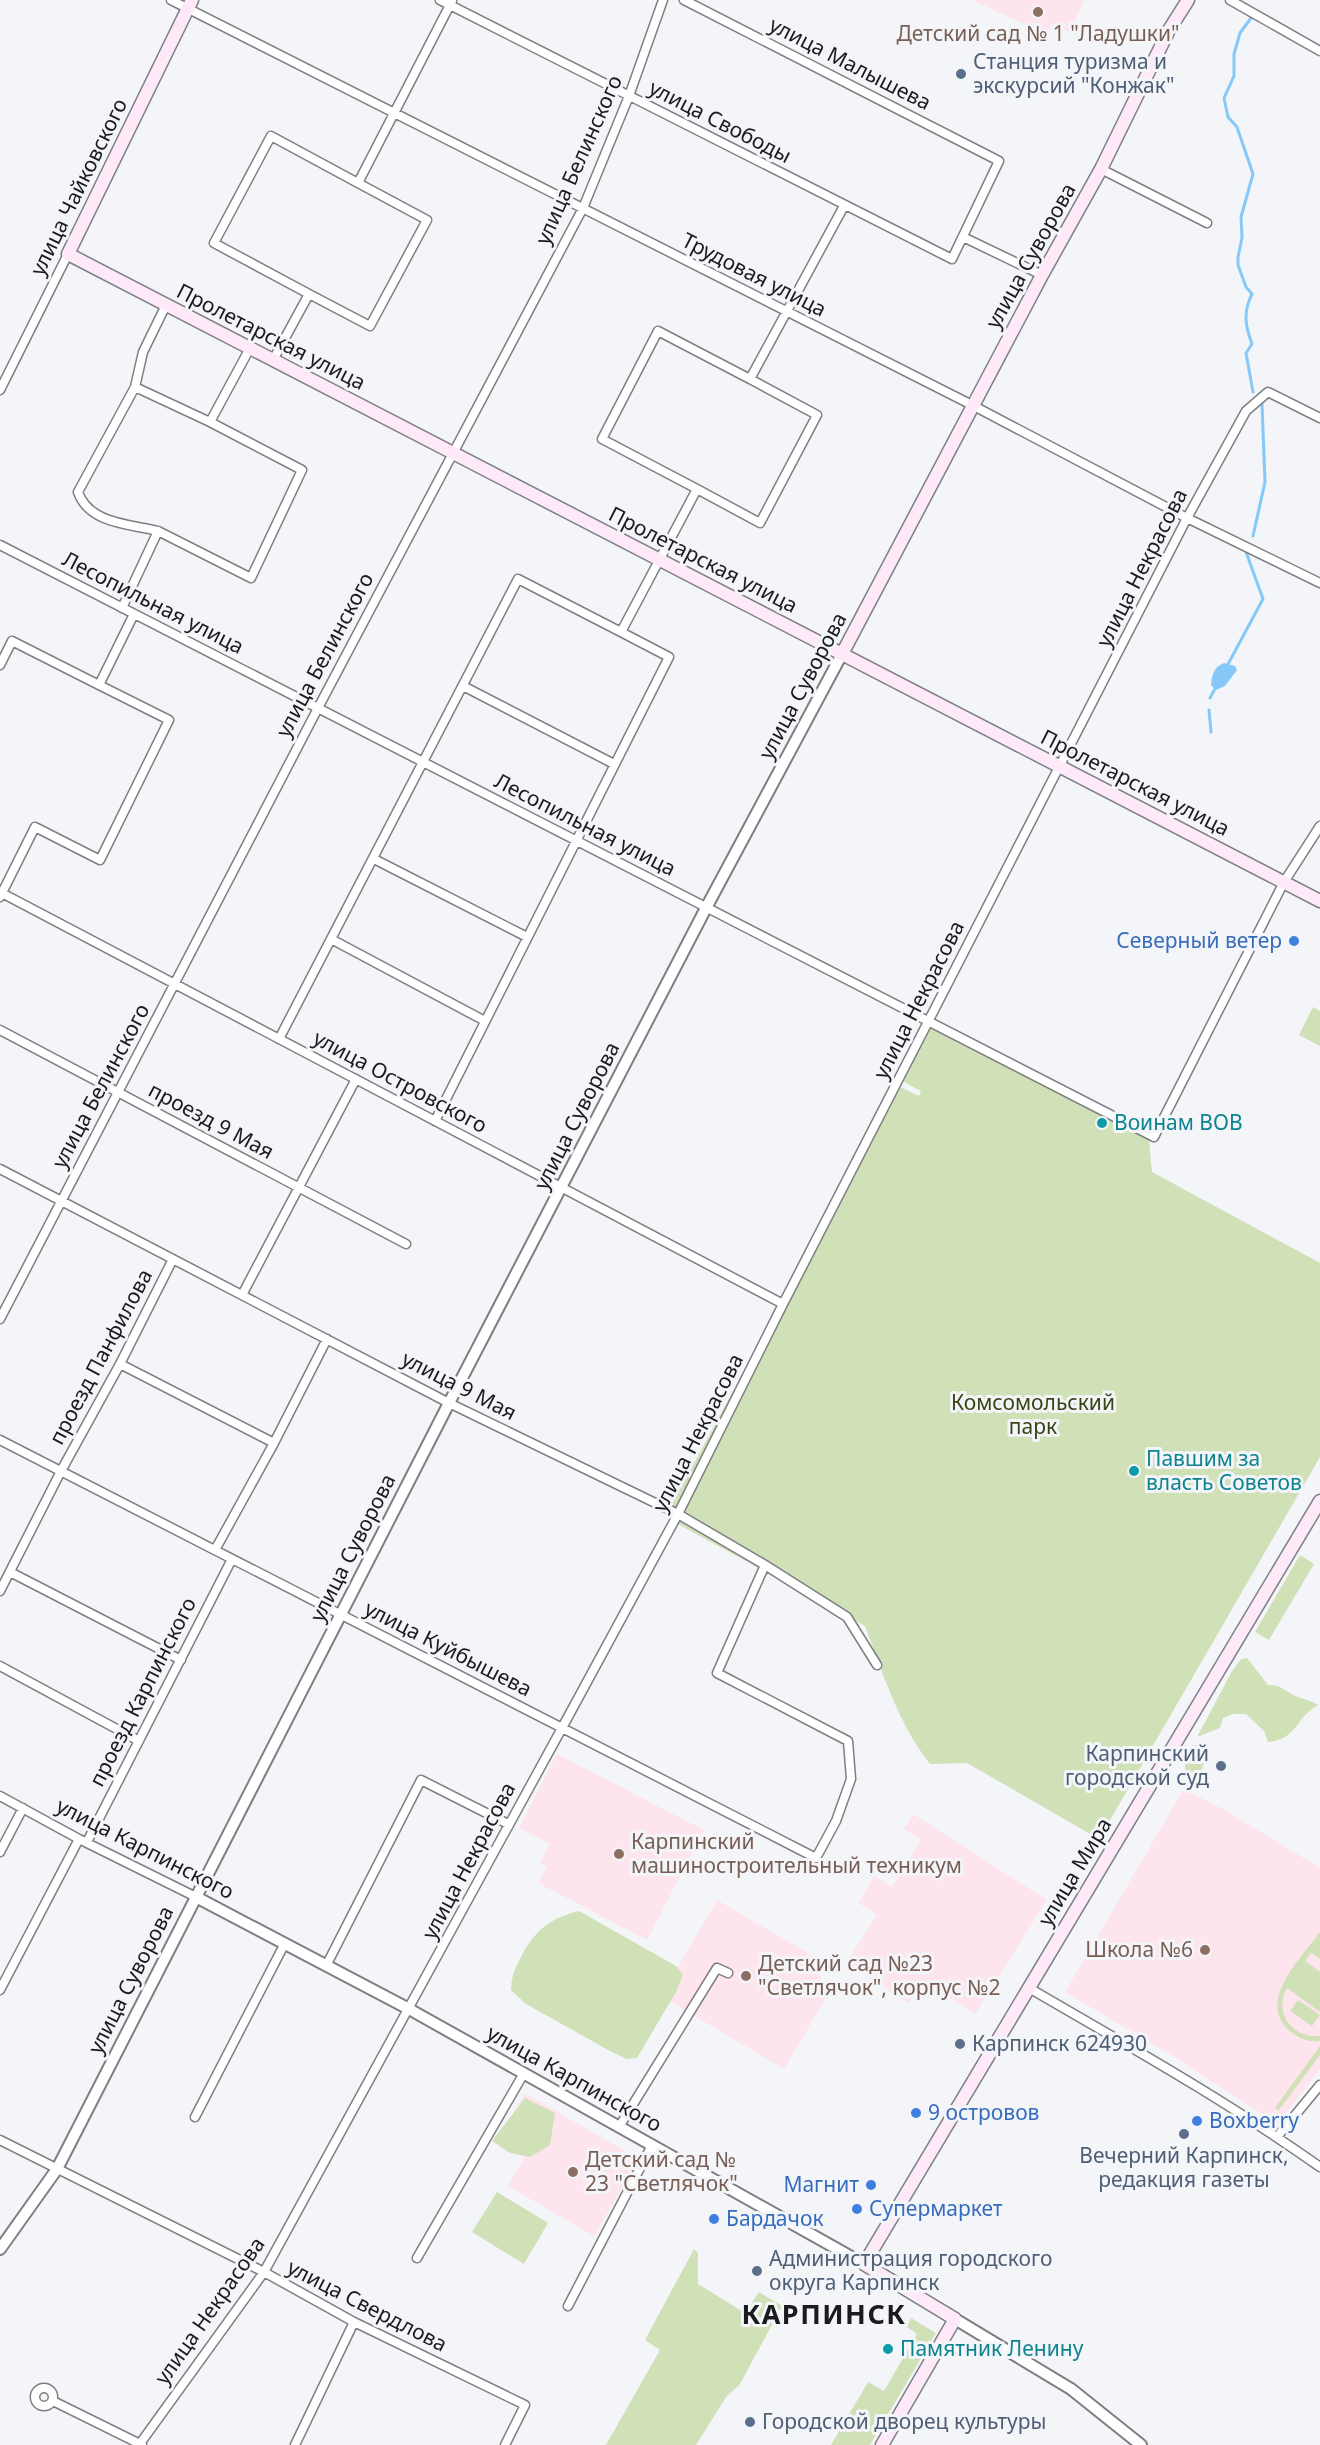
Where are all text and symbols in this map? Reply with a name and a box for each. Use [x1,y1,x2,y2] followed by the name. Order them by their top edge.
[1031,5,1045,19] marker: Детский сад № 1 "Ладушки"
[765,10,936,116] street label: улица Малышева
[896,19,1180,47] place label: Детский сад № 1 "Ладушки"
[973,47,1175,99] place label: Станция туризма и экскурсий "Конжак"
[954,67,968,81] marker: Станция туризма и экскурсий "Конжак"
[528,70,628,249] street label: улица Белинского
[644,73,796,169] street label: улица Свободы
[23,93,133,280] street label: улица Чайковского
[979,178,1082,333] street label: улица Суворова
[677,226,832,323] street label: Трудовая улица
[172,276,371,396] street label: Пролетарская улица
[1089,484,1193,651] street label: улица Некрасова
[604,499,803,619] street label: Пролетарская улица
[58,544,249,660] street label: Лесопильная улица
[269,567,379,742] street label: улица Белинского
[752,607,853,764] street label: улица Суворова
[1036,722,1235,842] street label: Пролетарская улица
[490,766,681,882] street label: Лесопильная улица
[866,916,970,1083] street label: улица Некрасова
[1116,926,1282,954] place label: Северный ветер
[1287,934,1301,948] marker: Северный ветер
[45,998,155,1173] street label: улица Белинского
[309,1023,492,1139] street label: улица Островского
[527,1037,625,1194] street label: улица Суворова
[144,1075,279,1165] street label: проезд 9 Мая
[1114,1108,1243,1136] place label: Воинам ВОВ
[1095,1116,1109,1130] marker: Воинам ВОВ
[42,1264,158,1449] street label: проезд Панфилова
[397,1344,522,1426] street label: улица 9 Мая
[645,1349,749,1516] street label: улица Некрасова
[951,1388,1115,1440] park label: Комсомольский парк
[1146,1444,1302,1496] place label: Павшим за власть Советов
[1127,1464,1141,1478] marker: Павшим за власть Советов
[303,1469,401,1626] street label: улица Суворова
[82,1592,202,1791] street label: проезд Карпинского
[360,1594,537,1702] street label: улица Куйбышева
[1065,1739,1209,1791] place label: Карпинский городской суд
[1214,1759,1228,1773] marker: Карпинский городской суд
[415,1777,521,1944] street label: улица Некрасова
[52,1791,239,1905] street label: улица Карпинского
[1031,1812,1117,1931] street label: улица Мира
[631,1827,962,1879] place label: Карпинский машиностроительный техникум
[612,1847,626,1861] marker: Карпинский машиностроительный техникум
[81,1901,179,2058] street label: улица Суворова
[1085,1935,1193,1963] place label: Школа №6
[1198,1943,1212,1957] marker: Школа №6
[758,1949,1000,2001] place label: Детский сад №23 "Светлячок", корпус №2
[739,1969,753,1983] marker: Детский сад №23 "Светлячок", корпус №2
[482,2018,667,2138] street label: улица Карпинского
[972,2029,1147,2057] place label: Карпинск 624930
[953,2037,967,2051] marker: Карпинск 624930
[928,2098,1039,2126] place label: 9 островов
[909,2106,923,2120] marker: 9 островов
[1209,2106,1299,2134] place label: Boxberry
[1190,2114,1204,2128] marker: Boxberry
[1177,2127,1191,2141] marker: Вечерний Карпинск, редакция газеты
[1079,2141,1289,2193] place label: Вечерний Карпинск, редакция газеты
[585,2145,738,2197] place label: Детский сад № 23 "Светлячок"
[566,2165,580,2179] marker: Детский сад № 23 "Светлячок"
[783,2170,859,2198] place label: Магнит
[864,2178,878,2192] marker: Магнит
[869,2194,1003,2222] place label: Супермаркет
[850,2202,864,2216] marker: Супермаркет
[726,2204,824,2232] place label: Бардачок
[707,2212,721,2226] marker: Бардачок
[148,2231,271,2390] street label: улица Некрасова
[769,2244,1053,2296] place label: Администрация городского округа Карпинск
[283,2253,452,2358] street label: улица Свердлова
[750,2264,764,2278] marker: Администрация городского округа Карпинск
[741,2295,907,2332] district label: КАРПИНСК
[900,2334,1084,2362] place label: Памятник Ленину
[881,2342,895,2356] marker: Памятник Ленину
[762,2407,1046,2435] place label: Городской дворец культуры
[743,2415,757,2429] marker: Городской дворец культуры

